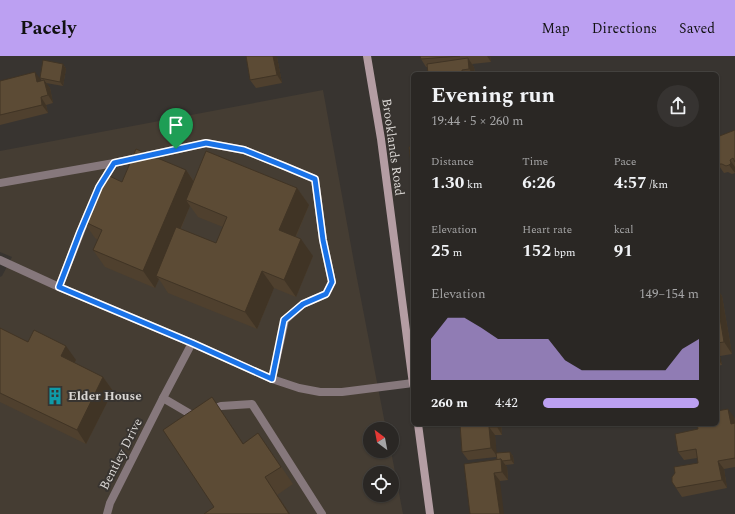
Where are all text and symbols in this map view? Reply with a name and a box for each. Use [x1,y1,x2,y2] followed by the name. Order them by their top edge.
[20,14,76,43] text: Pacely
[542,18,570,39] text: Map
[592,18,657,39] text: Directions
[679,18,715,39] text: Saved
[431,79,555,112] text: Evening run
[657,85,699,127] button: share
[376,97,410,197] street label: Brooklands Road
[159,108,193,149] pin
[431,111,523,131] text: 19:44 · 5 × 260 m
[165,114,187,136] icon: arrive
[431,153,474,170] text: Distance
[522,153,548,170] text: Time
[614,153,636,170] text: Pace
[431,170,464,196] text: 1.30
[522,170,556,196] text: 6:26
[614,170,647,196] text: 4:57
[464,176,483,193] text: km
[647,176,668,193] text: /km
[431,221,477,238] text: Elevation
[522,221,572,238] text: Heart rate
[614,221,633,238] text: kcal
[431,238,450,264] text: 25
[522,238,551,264] text: 152
[614,238,633,264] text: 91
[450,244,462,261] text: m
[551,244,576,261] text: bpm
[431,284,485,304] text: Elevation
[639,284,699,304] text: 149–154 m
[45,386,65,406] building icon: Elder House
[68,386,142,406] place label: Elder House
[431,393,468,413] text: 260 m
[495,393,518,413] text: 4:42
[94,414,148,494] street label: Bentley Drive
[363,422,399,458] north arrow
[363,422,399,502] map controls
[363,466,399,502] button: locate

